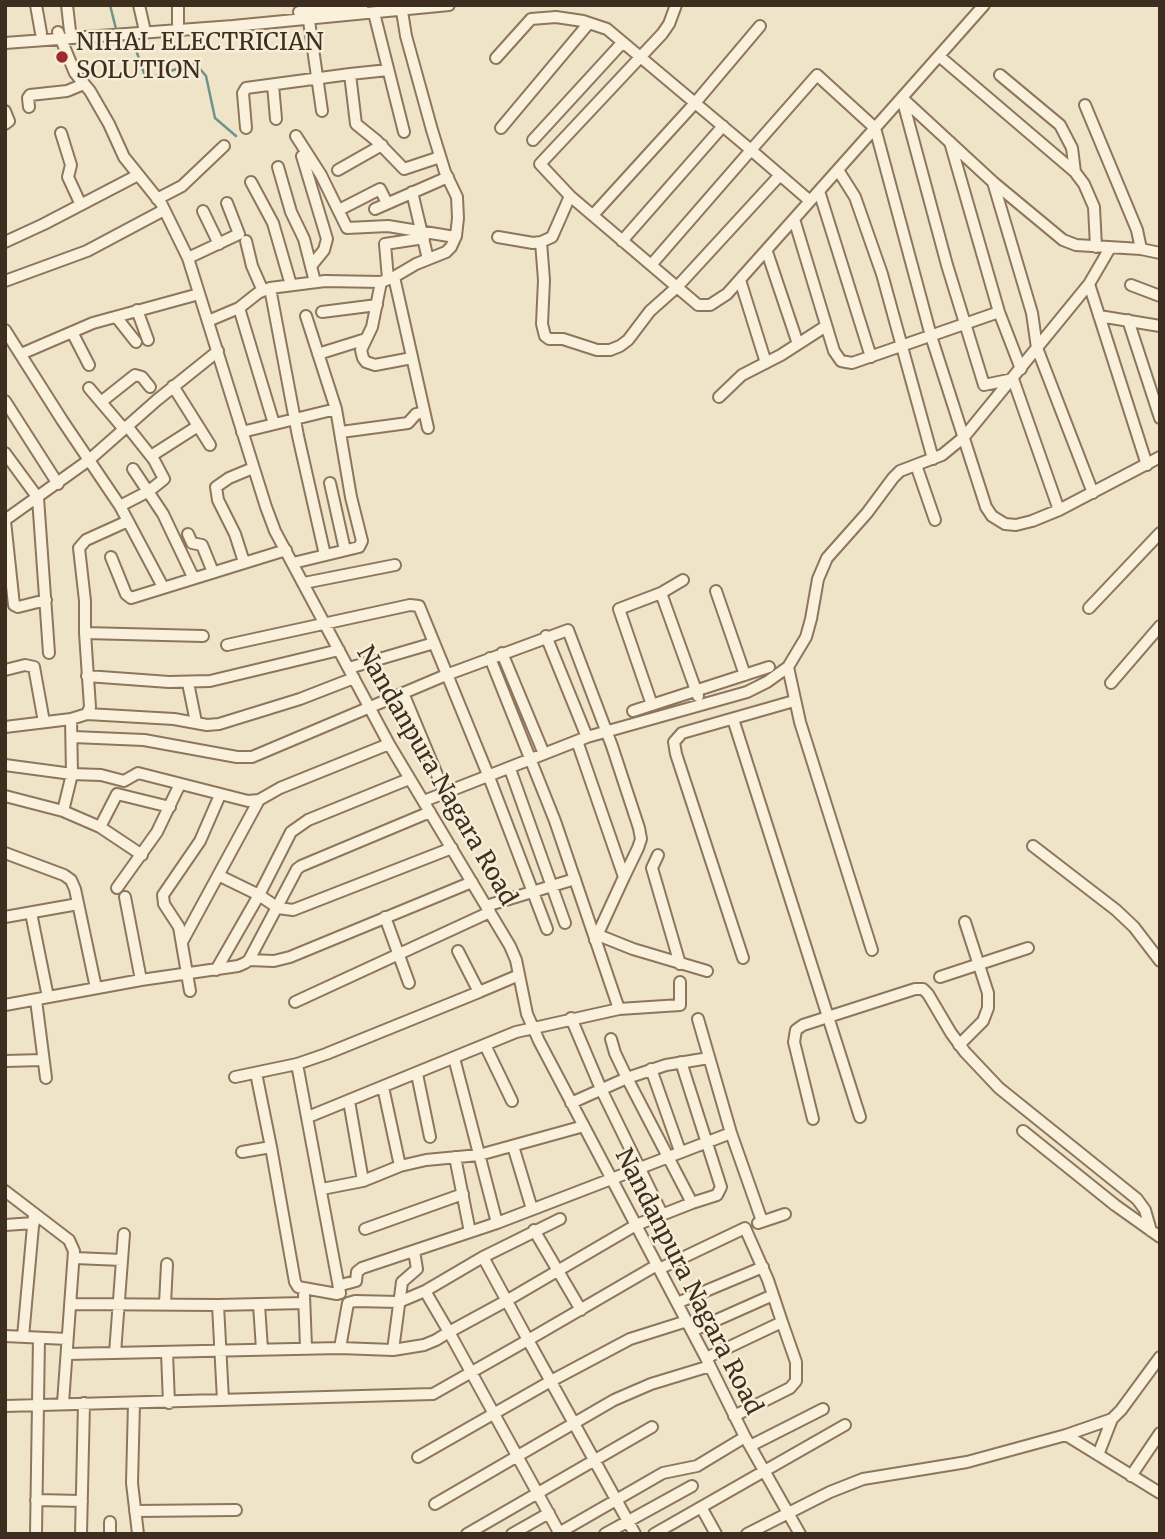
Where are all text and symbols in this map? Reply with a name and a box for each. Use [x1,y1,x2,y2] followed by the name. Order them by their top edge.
[76,29,324,85] place label: NIHAL ELECTRICIAN SOLUTION
[54,49,70,65] marker: NIHAL ELECTRICIAN SOLUTION
[350,641,522,911] street label: Nandanpura Nagara Road
[608,1144,768,1420] street label: Nandanpura Nagara Road

